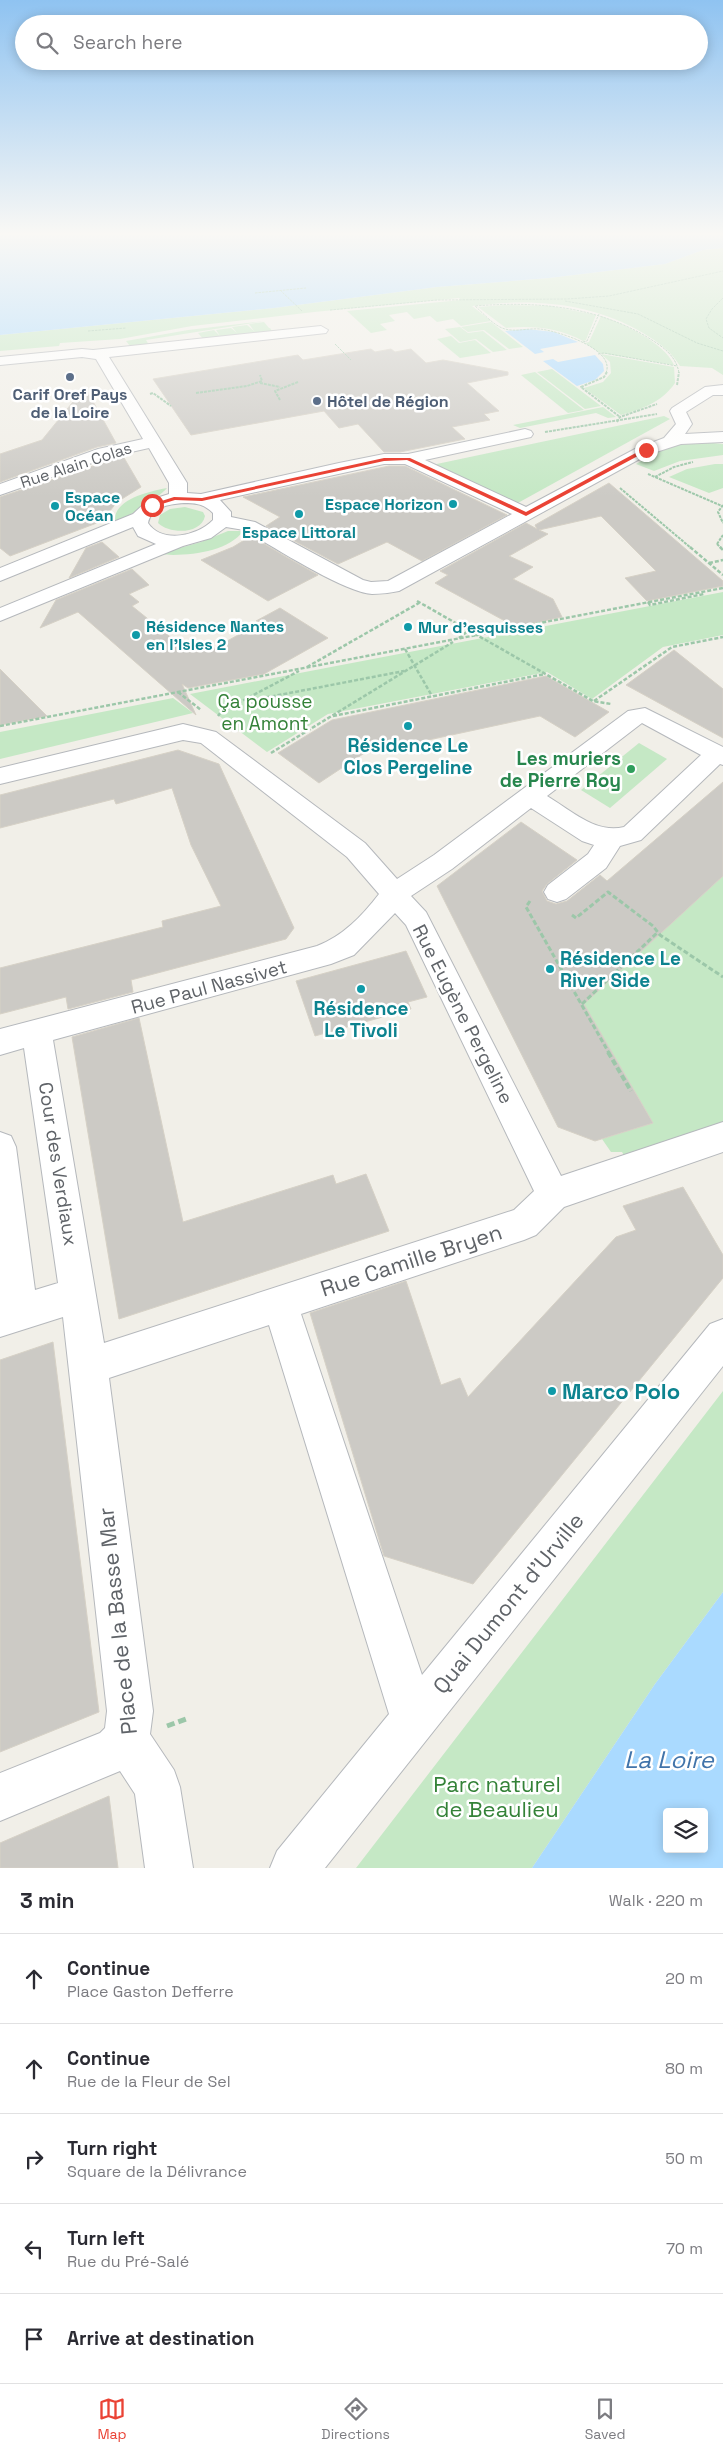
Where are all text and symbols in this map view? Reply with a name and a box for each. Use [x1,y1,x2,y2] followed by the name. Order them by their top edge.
[15,15,708,70] search box
[33,29,61,57] icon: search
[73,30,183,55] text: Search here
[64,371,76,383] marker: Carif Oref Pays de la Loire
[13,384,127,423] place label: Carif Oref Pays de la Loire
[327,391,449,412] place label: Hôtel de Région
[311,395,323,407] marker: Hôtel de Région
[18,437,134,493] street label: Rue Alain Colas
[635,439,658,462] route end
[65,487,120,526] place label: Espace Océan
[141,494,164,517] route start
[325,494,443,515] place label: Espace Horizon
[447,498,459,510] marker: Espace Horizon
[49,500,61,512] marker: Espace Océan
[293,508,305,520] marker: Espace Littoral
[242,522,356,543] place label: Espace Littoral
[146,616,284,655] place label: Résidence Nantes en l'Isles 2
[418,617,543,638] place label: Mur d'esquisses
[402,621,414,633] marker: Mur d'esquisses
[130,629,142,641] marker: Résidence Nantes en l'Isles 2
[218,689,312,736] park label: Ça pousse en Amont
[402,720,414,732] marker: Résidence Le Clos Pergeline
[344,733,473,780] place label: Résidence Le Clos Pergeline
[500,746,621,793] place label: Les muriers de Pierre Roy
[625,763,637,775] marker: Les muriers de Pierre Roy
[407,920,519,1108] street label: Rue Eugène Pergeline
[560,946,681,993] place label: Résidence Le River Side
[128,954,290,1020] street label: Rue Paul Nassivet
[544,963,556,975] marker: Résidence Le River Side
[355,983,367,995] marker: Résidence Le Tivoli
[314,996,408,1043] place label: Résidence Le Tivoli
[33,1080,83,1248] street label: Cour des Verdiaux
[317,1217,505,1303] street label: Rue Camille Bryen
[562,1377,680,1405] place label: Marco Polo
[546,1385,558,1397] marker: Marco Polo
[91,1506,143,1736] street label: Place de la Basse Mar
[426,1507,590,1699] street label: Quai Dumont d'Urville
[624,1744,715,1775] water label: La Loire
[433,1770,561,1823] park label: Parc naturel de Beaulieu
[663,1808,708,1853] map controls
[663,1808,708,1853] button: layers
[20,1887,75,1914] text: 3 min
[609,1890,703,1911] text: Walk · 220 m
[67,1956,150,1981] text: Continue
[20,1965,48,1993] icon: ahead
[665,1968,703,1989] text: 20 m
[67,1981,234,2002] text: Place Gaston Defferre
[67,2046,150,2071] text: Continue
[20,2055,48,2083] icon: ahead
[665,2058,703,2079] text: 80 m
[67,2071,231,2092] text: Rue de la Fleur de Sel
[67,2136,157,2161] text: Turn right
[20,2145,48,2173] icon: right
[665,2148,703,2169] text: 50 m
[67,2161,247,2182] text: Square de la Délivrance
[67,2226,145,2251] text: Turn left
[20,2235,48,2263] icon: left
[666,2238,703,2259] text: 70 m
[67,2251,189,2272] text: Rue du Pré-Salé
[20,2325,48,2353] icon: arrive
[67,2326,255,2351] text: Arrive at destination
[97,2395,127,2443] tab: Map
[321,2395,390,2443] tab: Directions
[585,2395,626,2443] tab: Saved

